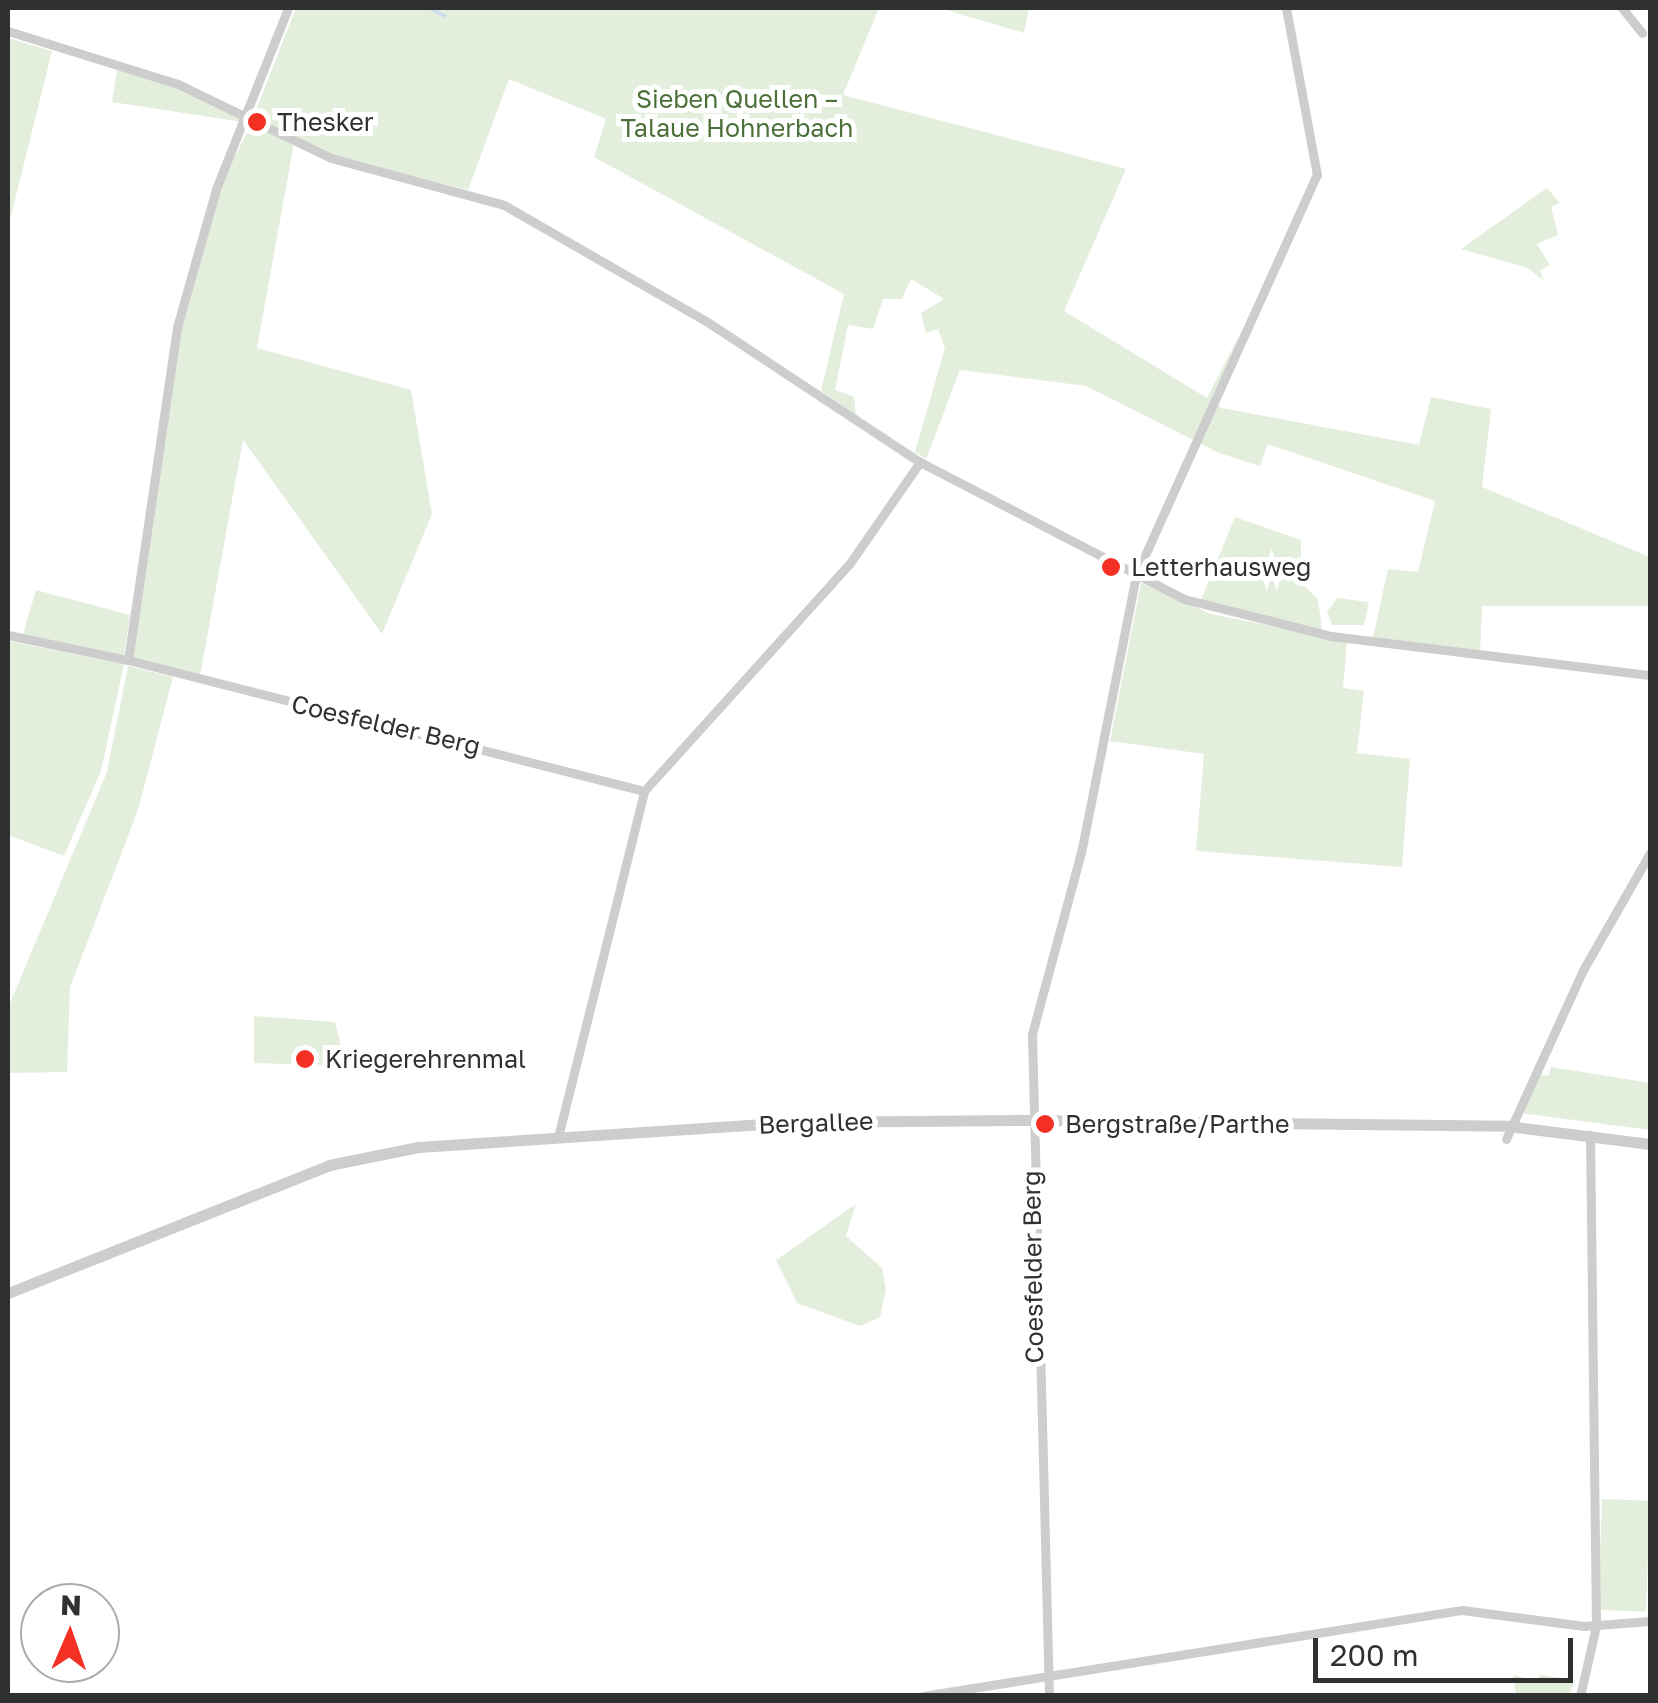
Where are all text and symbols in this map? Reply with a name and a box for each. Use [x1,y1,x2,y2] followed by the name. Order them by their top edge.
[621,85,853,144] park label: Sieben Quellen – Talaue Hohnerbach
[277,107,373,137] place label: Thesker
[246,111,268,133] marker: Thesker
[1131,552,1311,582] place label: Letterhausweg
[1100,556,1122,578] marker: Letterhausweg
[289,689,483,761] street label: Coesfelder Berg
[325,1044,526,1074] place label: Kriegerehrenmal
[294,1048,316,1070] marker: Kriegerehrenmal
[758,1106,874,1140] street label: Bergallee
[1065,1109,1289,1139] place label: Bergstraße/Parthe
[1034,1113,1056,1135] marker: Bergstraße/Parthe
[1016,1170,1050,1364] street label: Coesfelder Berg
[20,1583,120,1683] north arrow
[60,1588,82,1621] text: N
[1318,1618,1578,1680] scale bar
[1330,1637,1419,1673] text: 200 m

